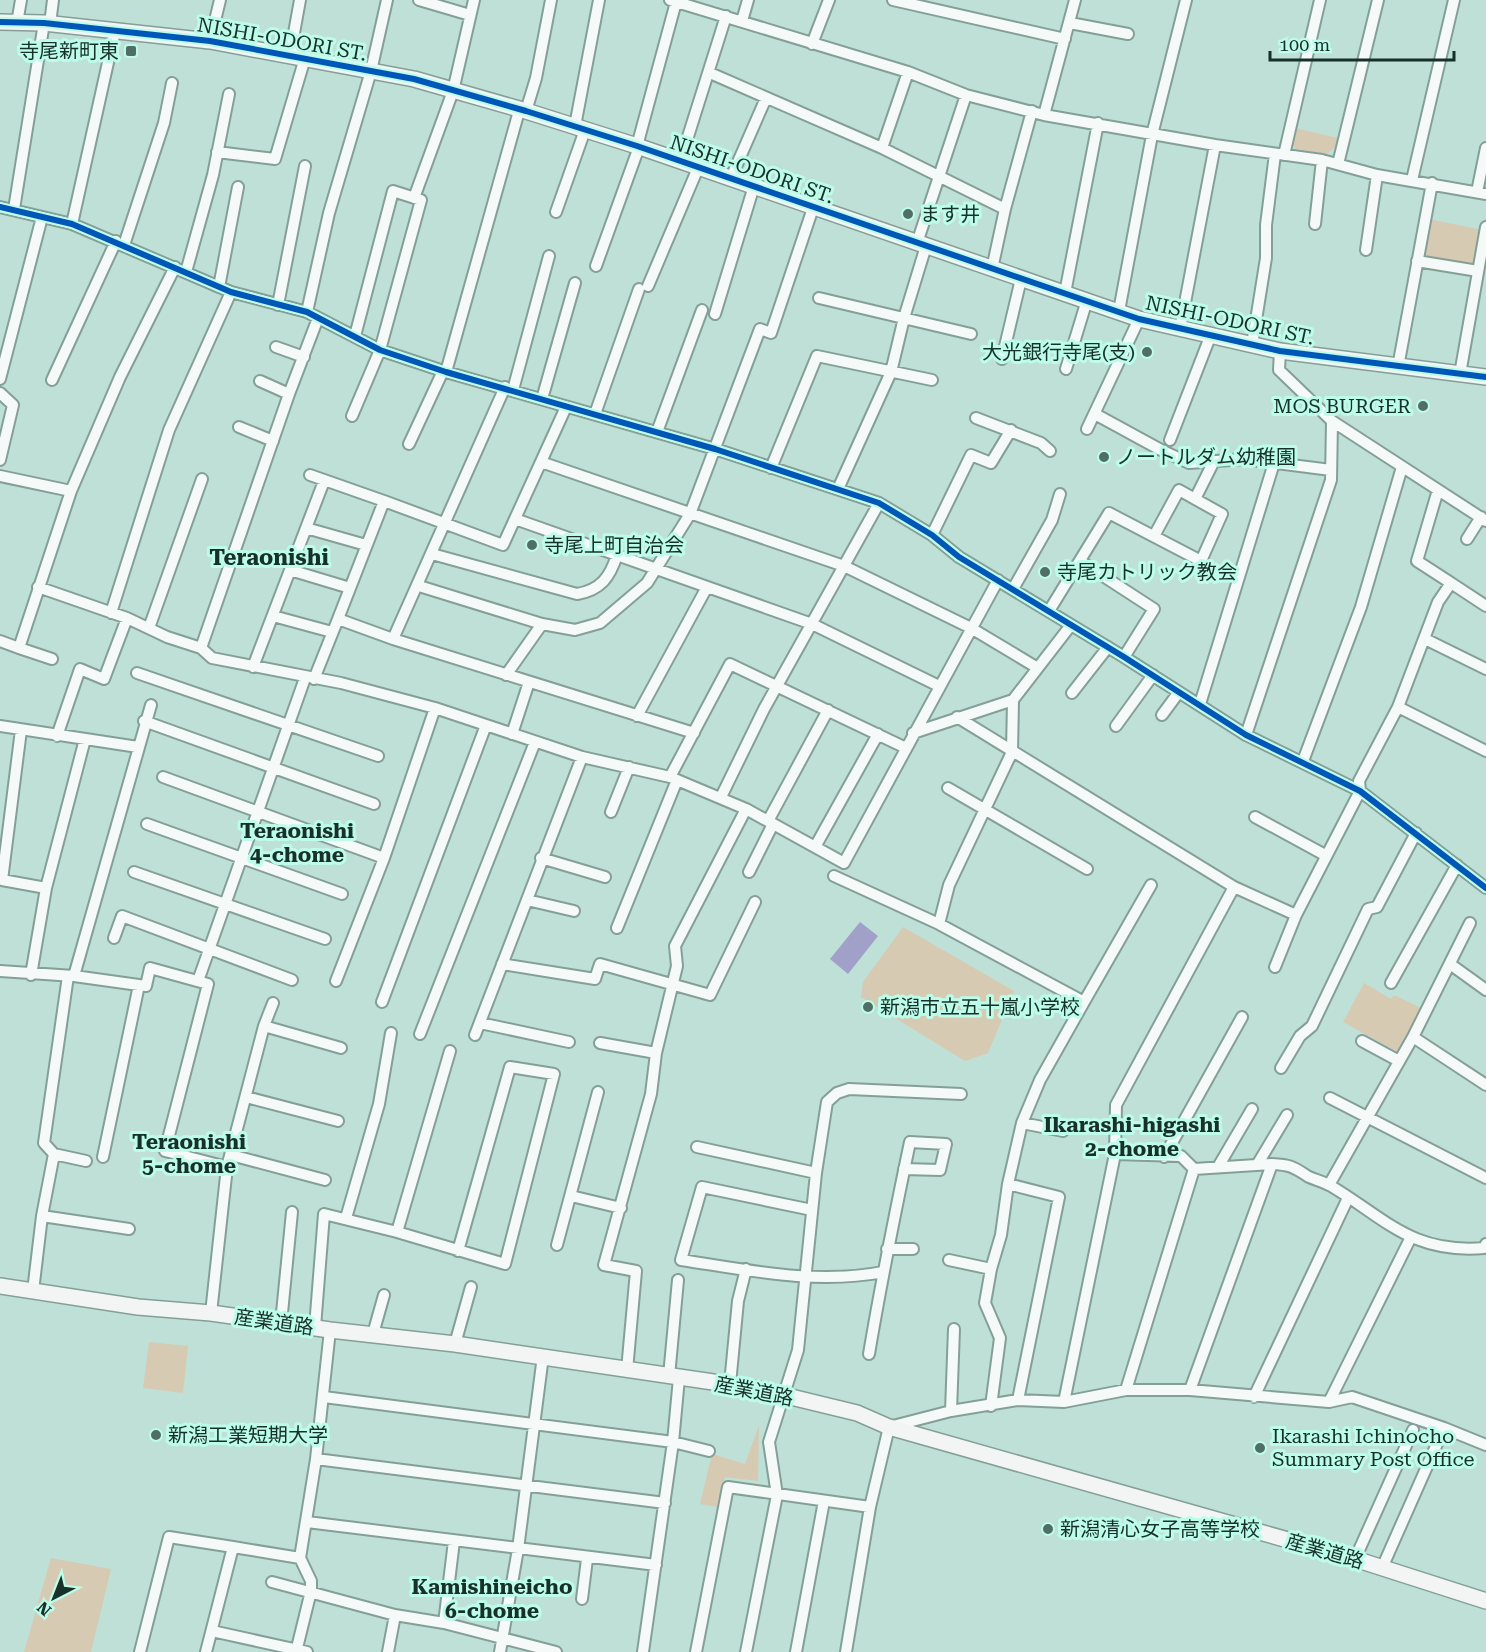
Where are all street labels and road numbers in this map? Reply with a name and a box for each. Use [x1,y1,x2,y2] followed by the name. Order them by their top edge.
[195,12,369,66] street label: NISHI-ODORI ST.
[667,130,837,208] street label: NISHI-ODORI ST.
[1143,290,1317,350] street label: NISHI-ODORI ST.
[233,1305,315,1339] street label: 産業道路
[712,1372,796,1410] street label: 産業道路
[1283,1528,1367,1574] street label: 産業道路

